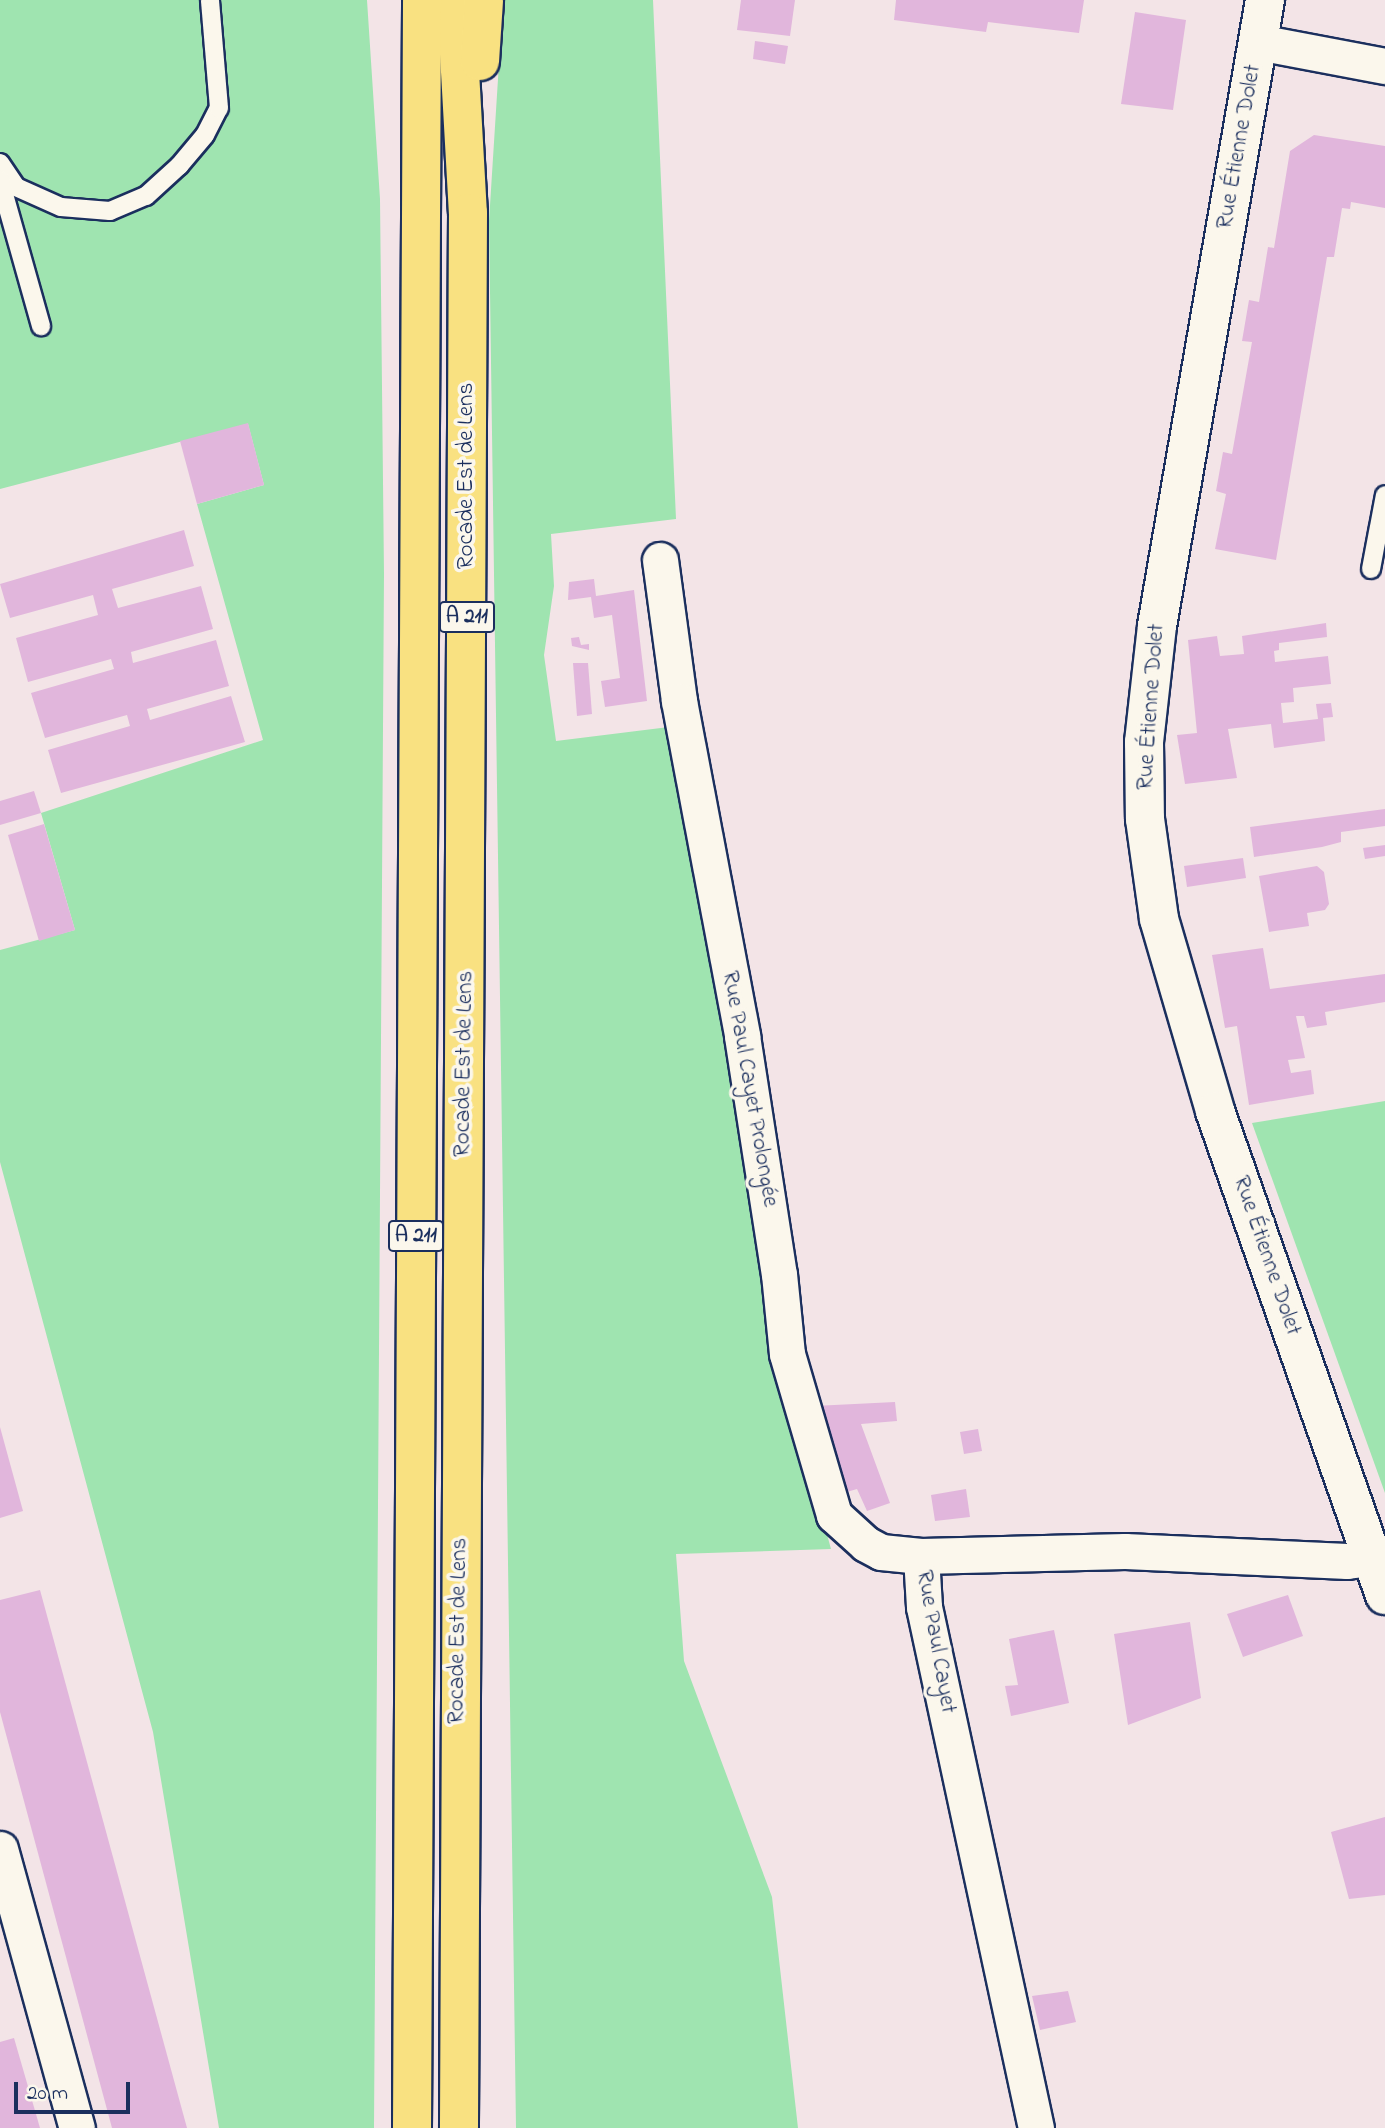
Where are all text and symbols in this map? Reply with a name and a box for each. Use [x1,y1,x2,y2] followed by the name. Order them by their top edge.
[1212,62,1268,232] street label: Rue Étienne Dolet
[453,383,481,569] street label: Rocade Est de Lens
[439,600,495,634] road number: A 211
[1132,623,1172,791] street label: Rue Étienne Dolet
[715,969,783,1209] street label: Rue Paul Cayet Prolongée
[450,971,480,1157] street label: Rocade Est de Lens
[1226,1173,1306,1339] street label: Rue Étienne Dolet
[388,1218,444,1254] road number: A 211
[444,1538,474,1724] street label: Rocade Est de Lens
[909,1568,961,1716] street label: Rue Paul Cayet
[18,2068,133,2112] scale bar
[27,2079,68,2109] text: 20 m

